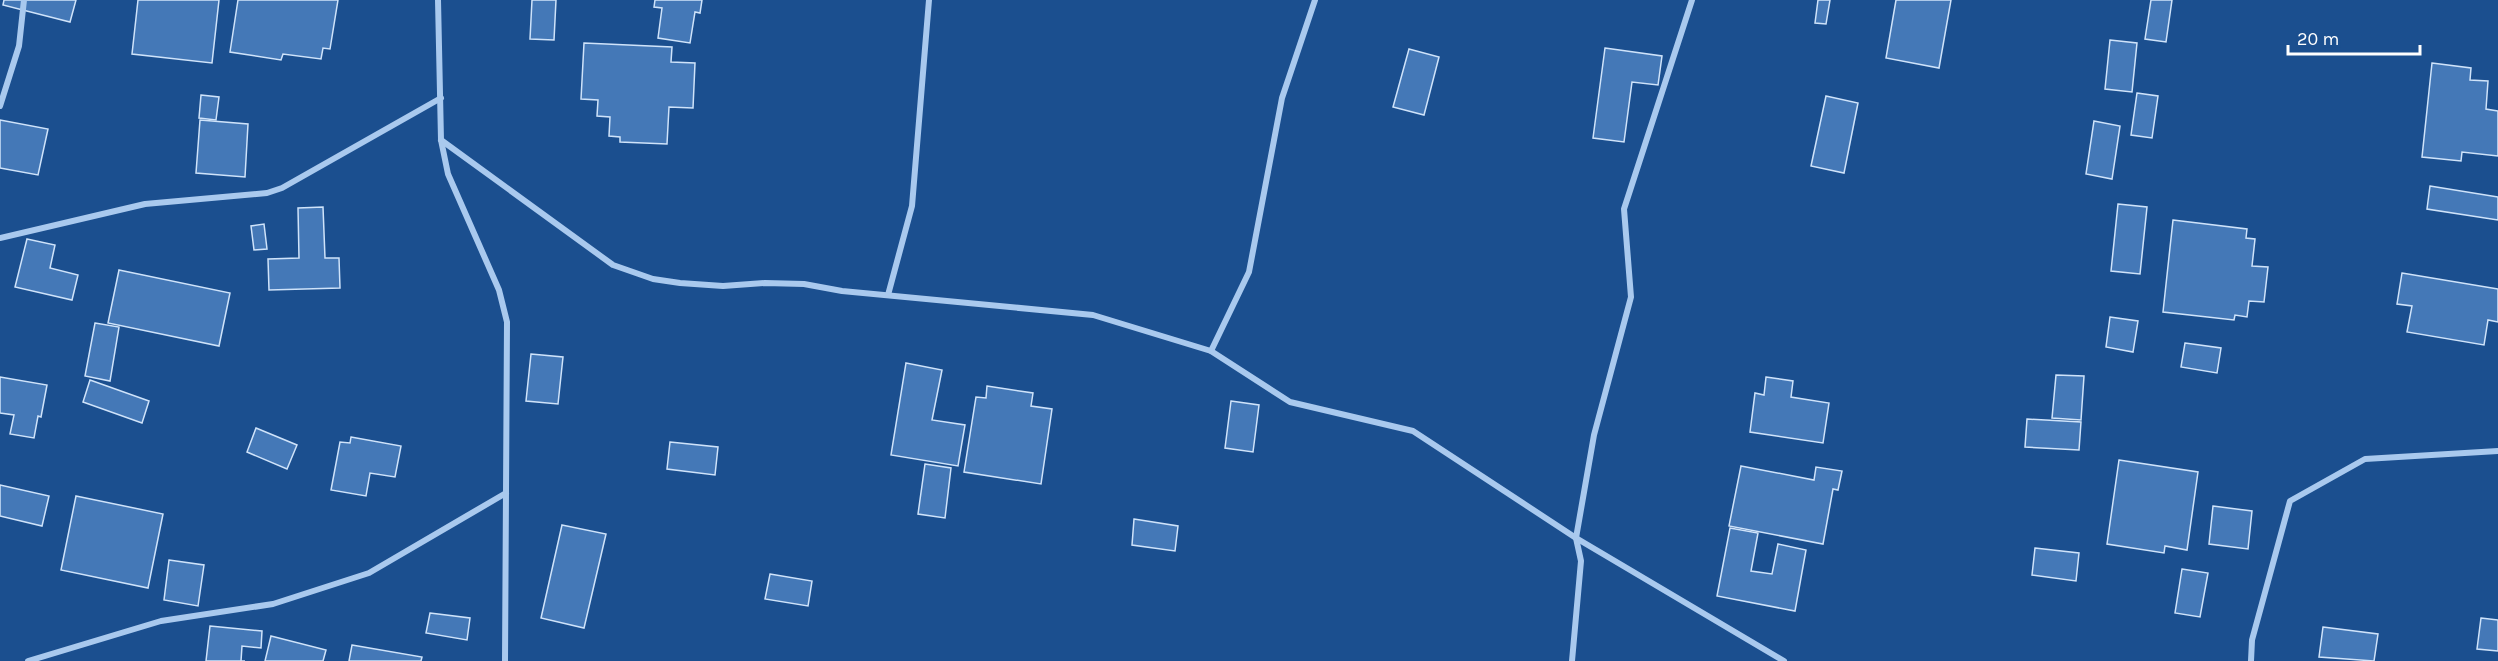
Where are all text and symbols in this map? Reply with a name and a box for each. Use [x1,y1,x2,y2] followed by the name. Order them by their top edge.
[2288,18,2420,56] scale bar
[2297,28,2339,50] text: 20 m

